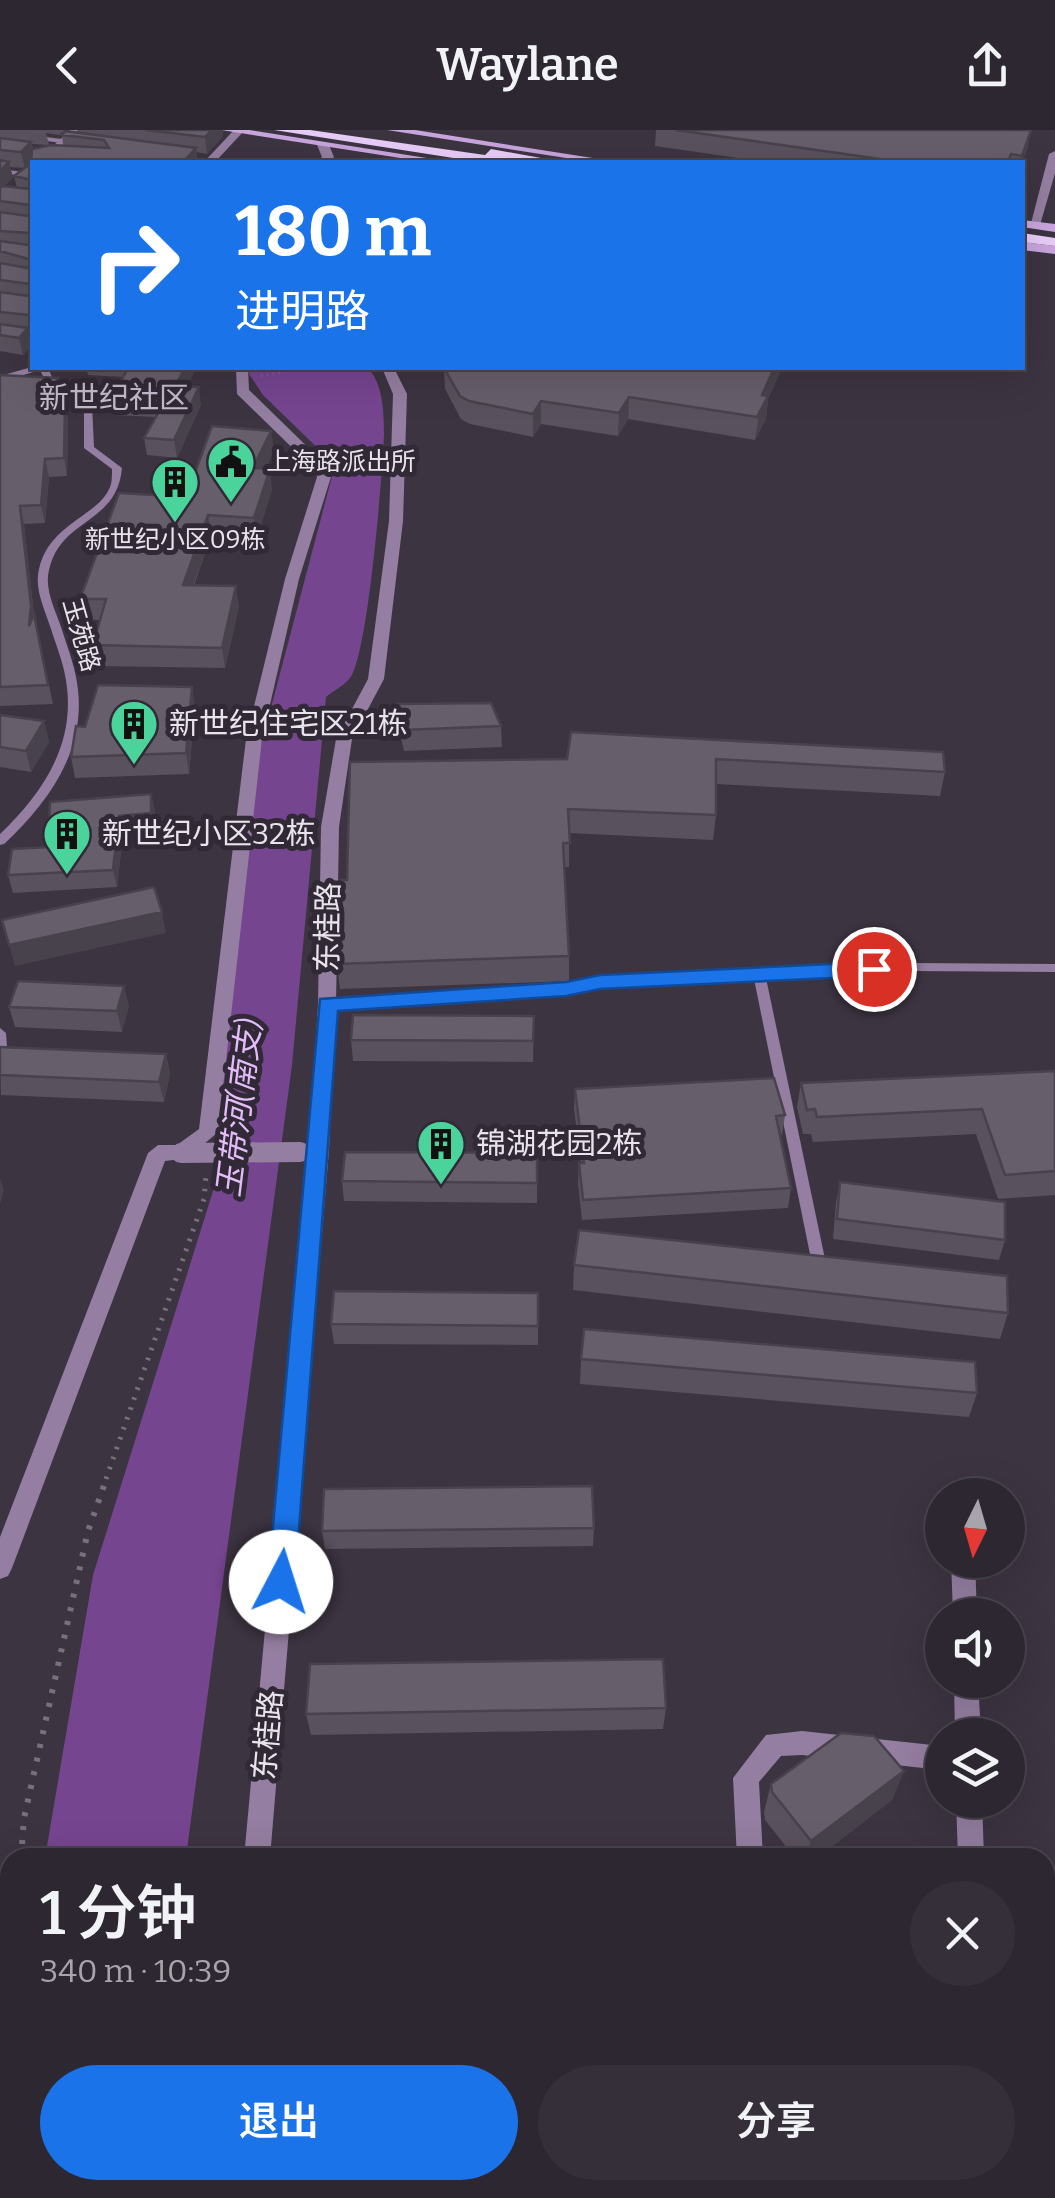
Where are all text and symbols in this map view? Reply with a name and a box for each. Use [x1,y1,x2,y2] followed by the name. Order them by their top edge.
[40,38,95,93] icon: back
[436,38,619,92] text: Waylane
[960,38,1015,93] icon: share
[235,190,431,274] text: 180 m
[70,200,200,330] icon: right
[235,285,370,339] text: 进明路
[39,380,189,416] district label: 新世纪社区
[205,436,257,504] public building icon: 上海路派出所
[266,447,416,477] place label: 上海路派出所
[149,456,201,524] building icon: 新世纪小区09栋
[85,525,265,555] place label: 新世纪小区09栋
[56,595,106,675] street label: 玉苑路
[108,698,160,766] building icon: 新世纪住宅区21栋
[169,706,408,742] place label: 新世纪住宅区21栋
[41,808,93,876] building icon: 新世纪小区32栋
[102,816,315,852] place label: 新世纪小区32栋
[309,882,347,972] street label: 东桂路
[832,927,917,1012] pin
[847,942,902,997] icon: arrive
[209,1016,269,1199] water label: 玉带河(南支)
[415,1118,467,1186] building icon: 锦湖花园2栋
[476,1126,642,1162] place label: 锦湖花园2栋
[925,1478,1025,1578] north arrow
[925,1478,1025,1818] map controls
[229,1530,333,1634] position arrow
[925,1598,1025,1698] button: sound
[246,1689,290,1781] street label: 东桂路
[925,1718,1025,1818] button: layers
[40,1878,197,1950] text: 1 分钟
[910,1881,1015,1986] button: close
[40,1952,231,1990] text: 340 m · 10:39
[40,2065,518,2180] button: 退出
[538,2065,1015,2180] button: 分享

